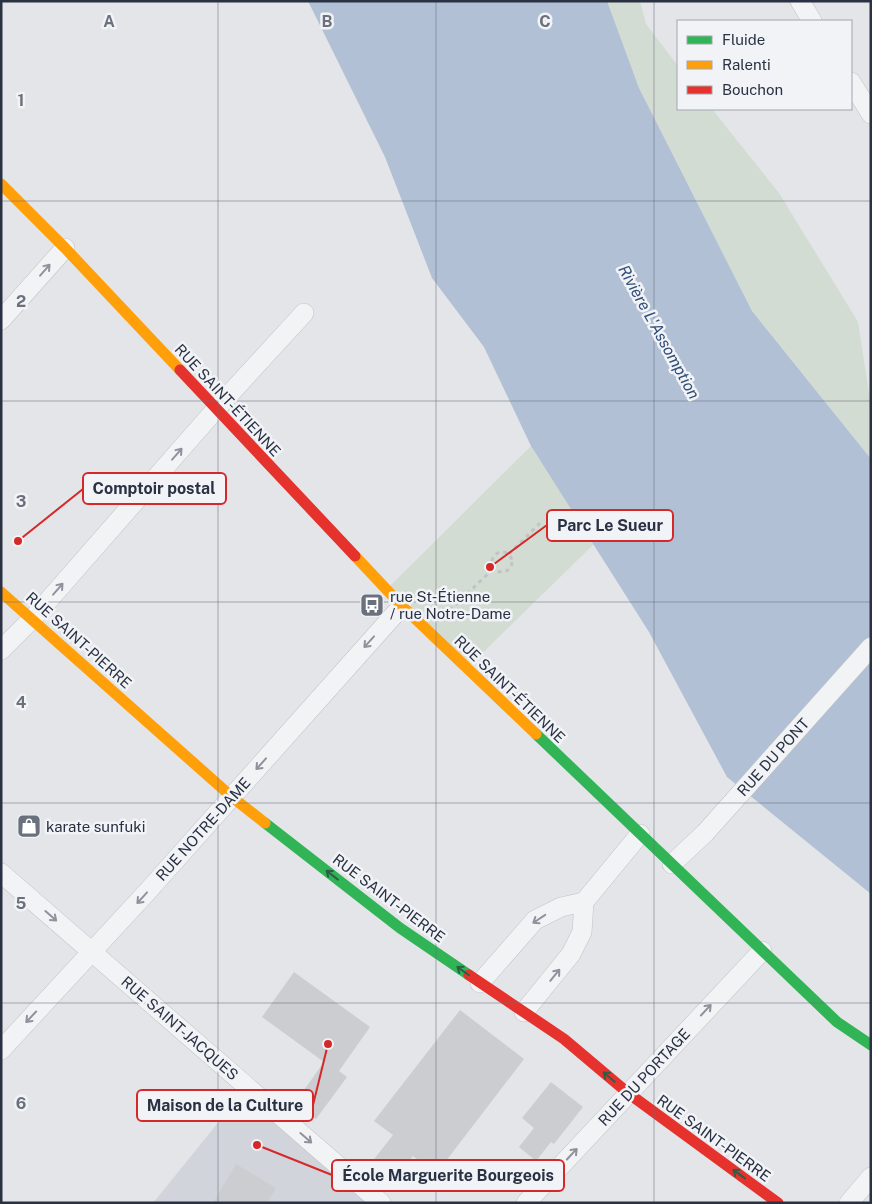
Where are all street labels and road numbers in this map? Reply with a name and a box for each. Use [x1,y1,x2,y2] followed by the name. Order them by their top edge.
[172,340,284,460] street label: RUE SAINT-ÉTIENNE
[23,588,135,692] street label: RUE SAINT-PIERRE
[451,632,569,746] street label: RUE SAINT-ÉTIENNE
[734,715,812,799] street label: RUE DU PONT
[152,774,254,884] street label: RUE NOTRE-DAME
[330,850,448,946] street label: RUE SAINT-PIERRE
[118,973,242,1083] street label: RUE SAINT-JACQUES
[595,1025,693,1129] street label: RUE DU PORTAGE
[654,1091,774,1185] street label: RUE SAINT-PIERRE

